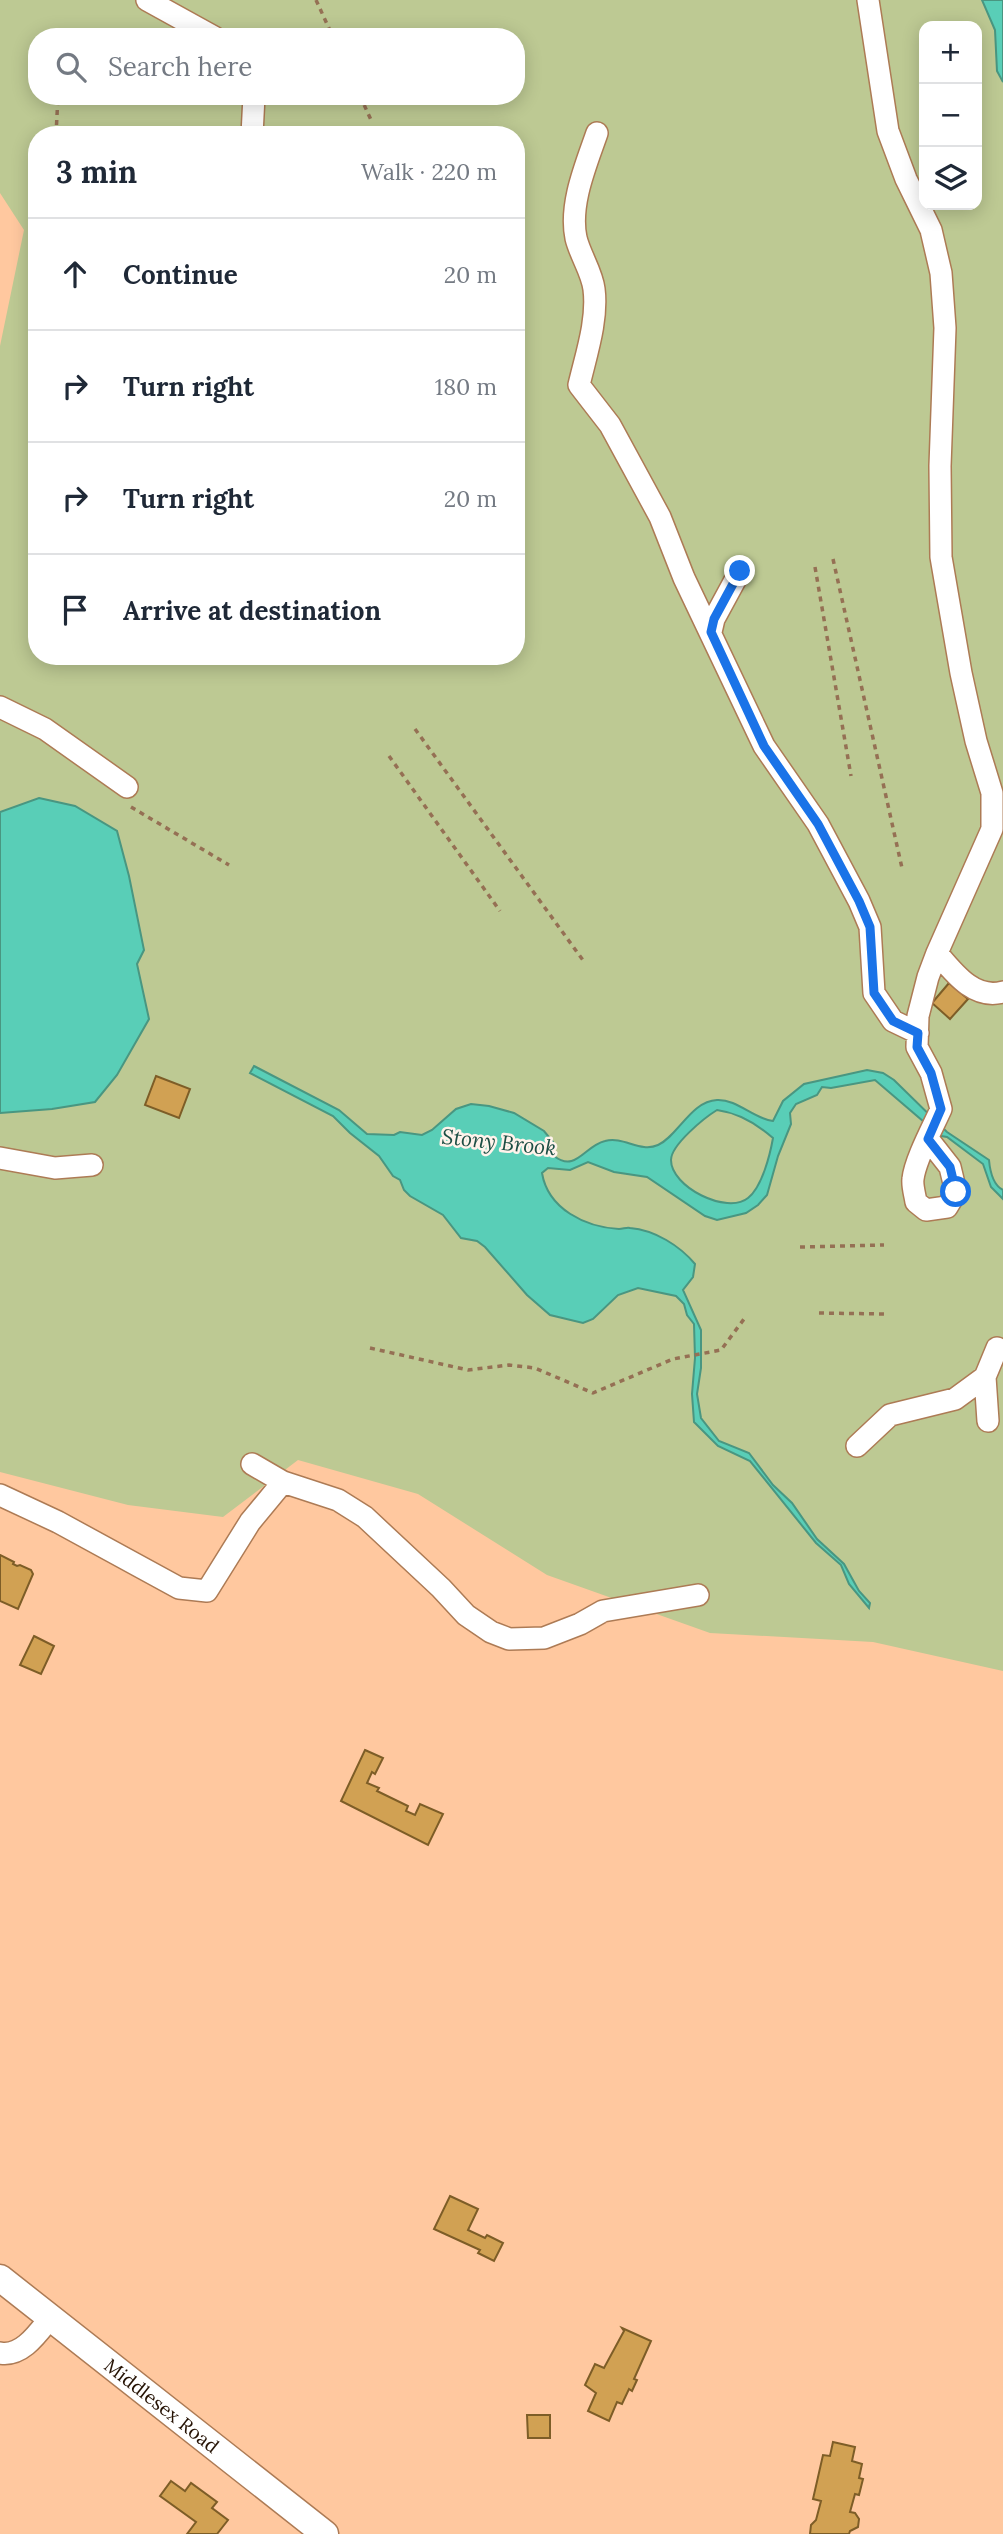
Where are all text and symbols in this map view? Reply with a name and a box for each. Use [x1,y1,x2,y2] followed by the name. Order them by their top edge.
[919,21,982,210] map controls
[919,21,982,84] button: +
[28,28,525,105] search box
[52,48,90,86] icon: search
[108,50,252,83] text: Search here
[919,84,982,147] button: −
[919,147,982,210] button: layers
[56,153,137,191] text: 3 min
[361,157,497,186] text: Walk · 220 m
[56,255,94,293] icon: ahead
[123,258,238,291] text: Continue
[444,260,497,289] text: 20 m
[56,367,94,405] icon: right
[123,370,254,403] text: Turn right
[435,372,497,401] text: 180 m
[56,479,94,517] icon: right
[123,482,254,515] text: Turn right
[444,484,497,513] text: 20 m
[724,555,755,586] route end
[56,591,94,629] icon: arrive
[123,594,381,627] text: Arrive at destination
[440,1123,558,1161] water label: Stony Brook
[940,1176,971,1207] route start
[100,2353,224,2458] street label: Middlesex Road

